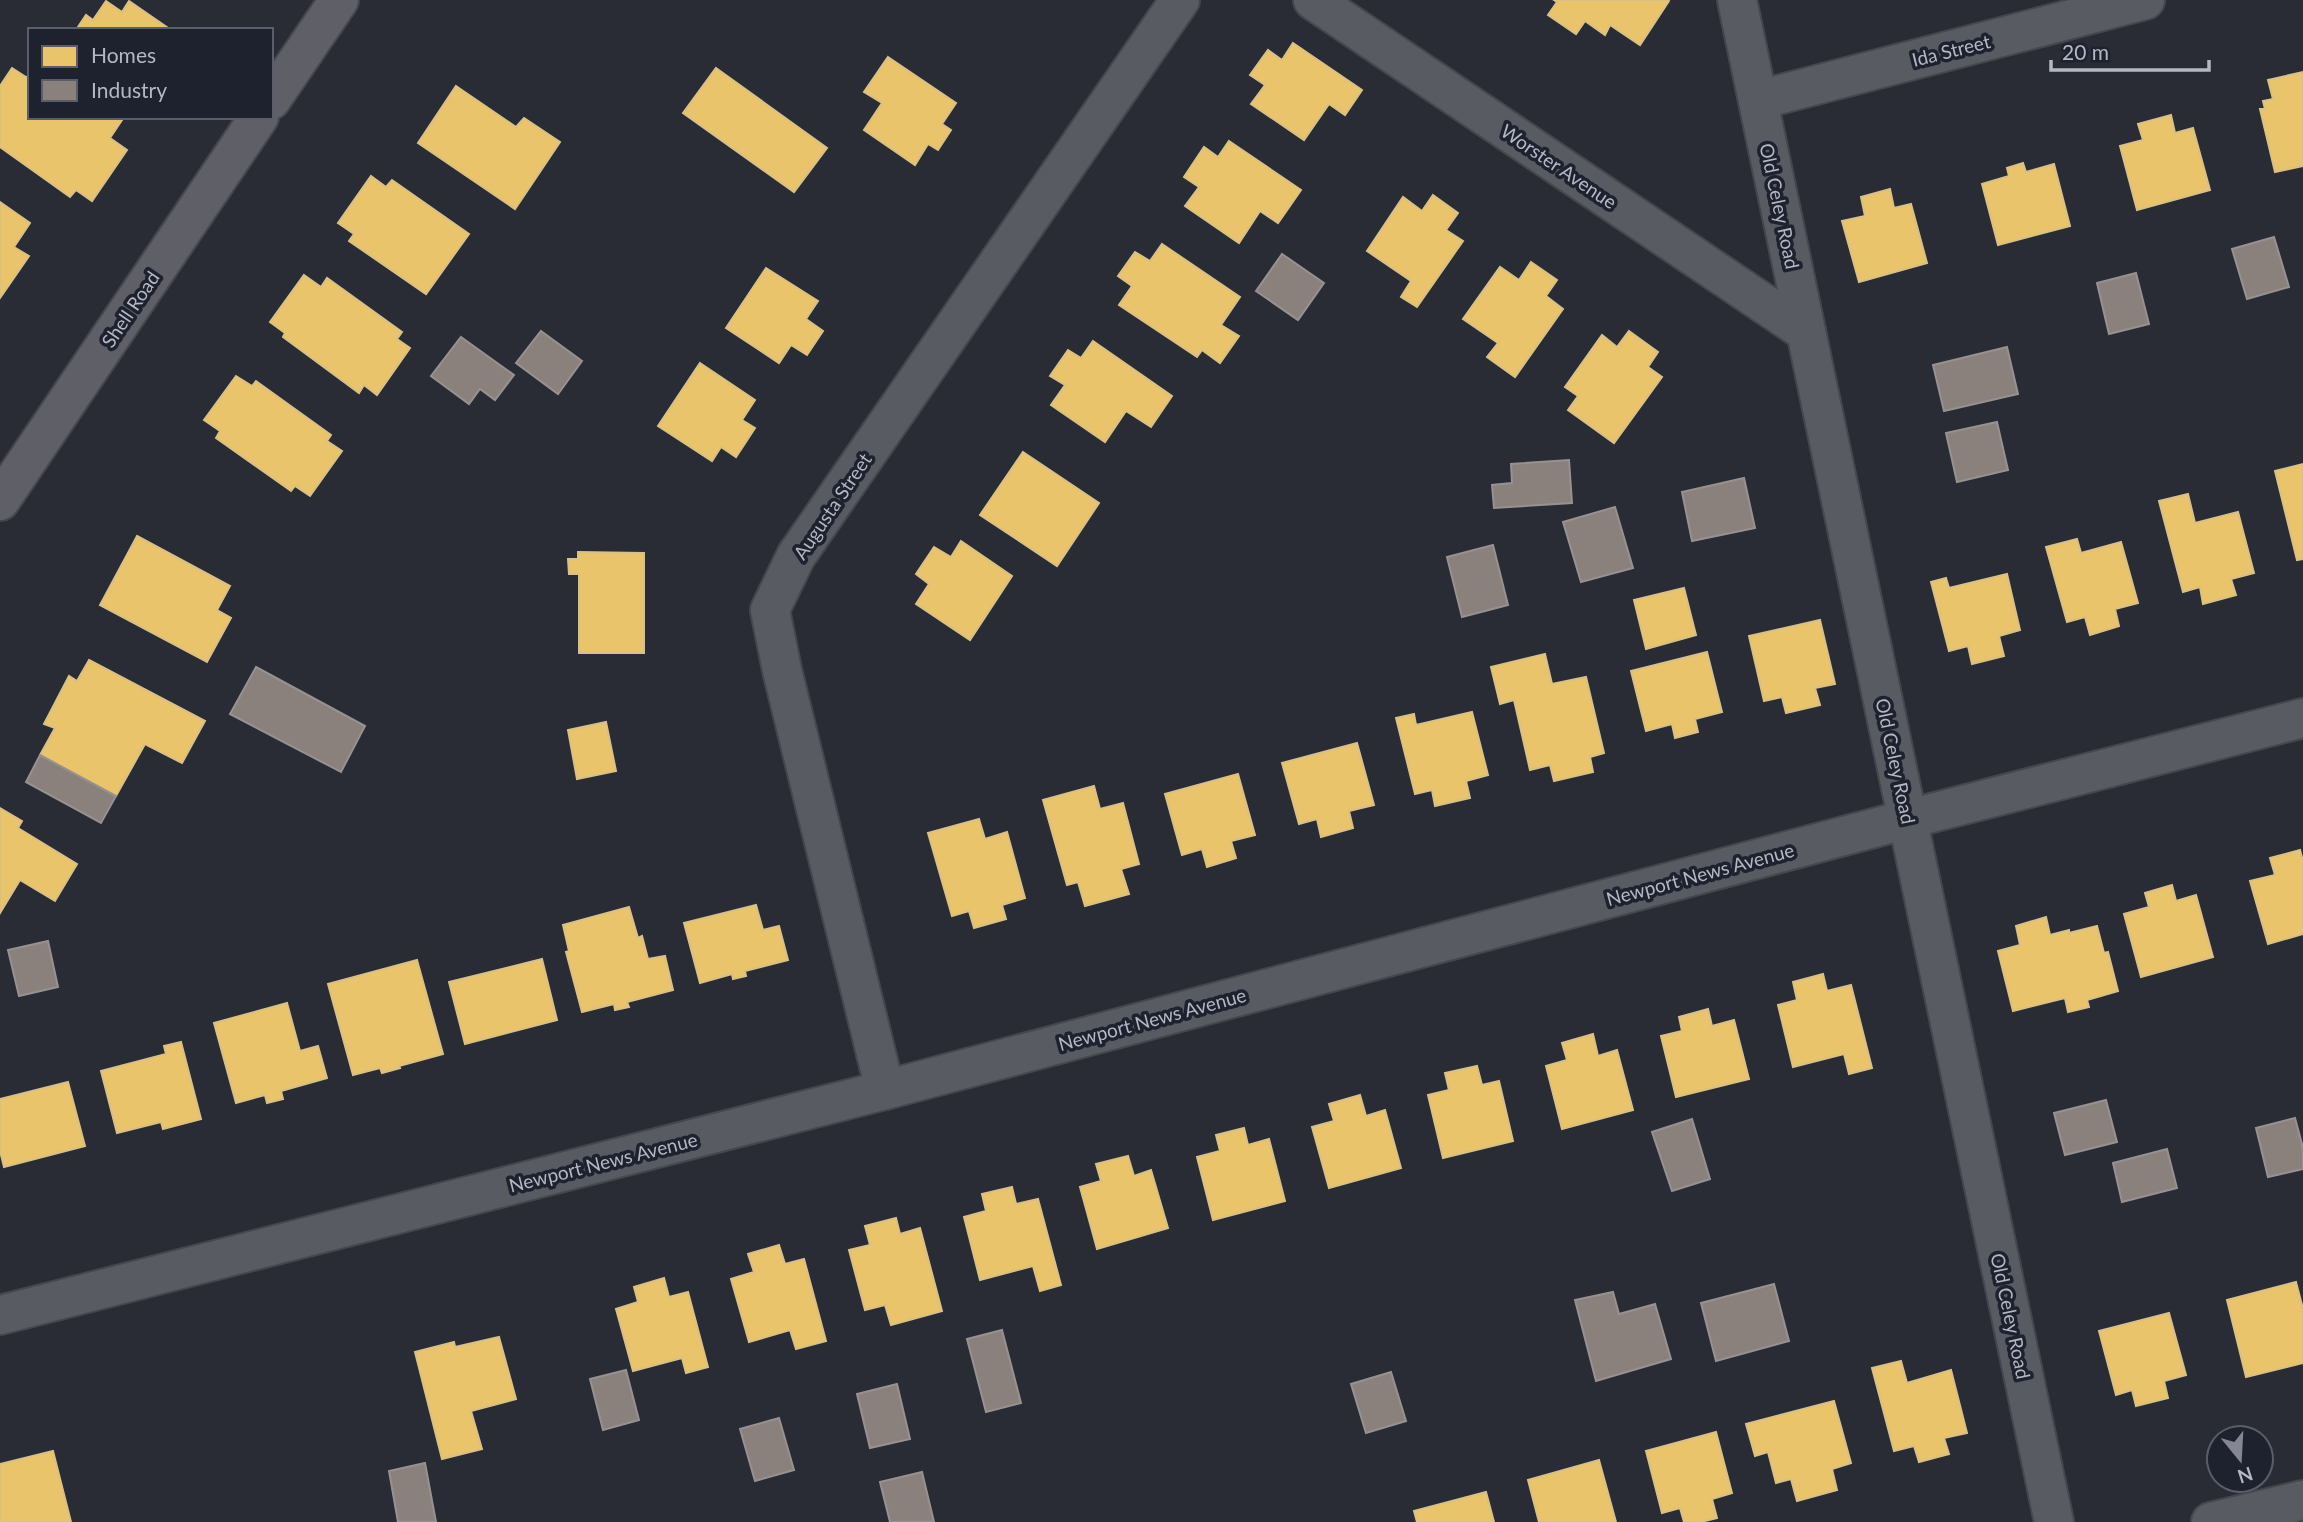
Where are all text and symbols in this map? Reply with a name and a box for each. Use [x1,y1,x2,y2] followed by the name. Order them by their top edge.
[28,28,273,119] legend
[2051,28,2208,72] scale bar
[1909,29,1993,71] street label: Ida Street
[2062,39,2109,64] text: 20 m
[91,42,156,67] text: Homes
[91,77,167,102] text: Industry
[1497,119,1621,213] street label: Worster Avenue
[1755,141,1805,271] street label: Old Celey Road
[96,267,164,351] street label: Shell Road
[788,448,876,563] street label: Augusta Street
[1871,696,1921,826] street label: Old Celey Road
[1604,838,1796,910] street label: Newport News Avenue
[1056,983,1248,1055] street label: Newport News Avenue
[506,1127,700,1197] street label: Newport News Avenue
[1986,1251,2036,1381] street label: Old Celey Road
[2205,1424,2275,1494] north arrow
[2235,1462,2256,1489] text: N

